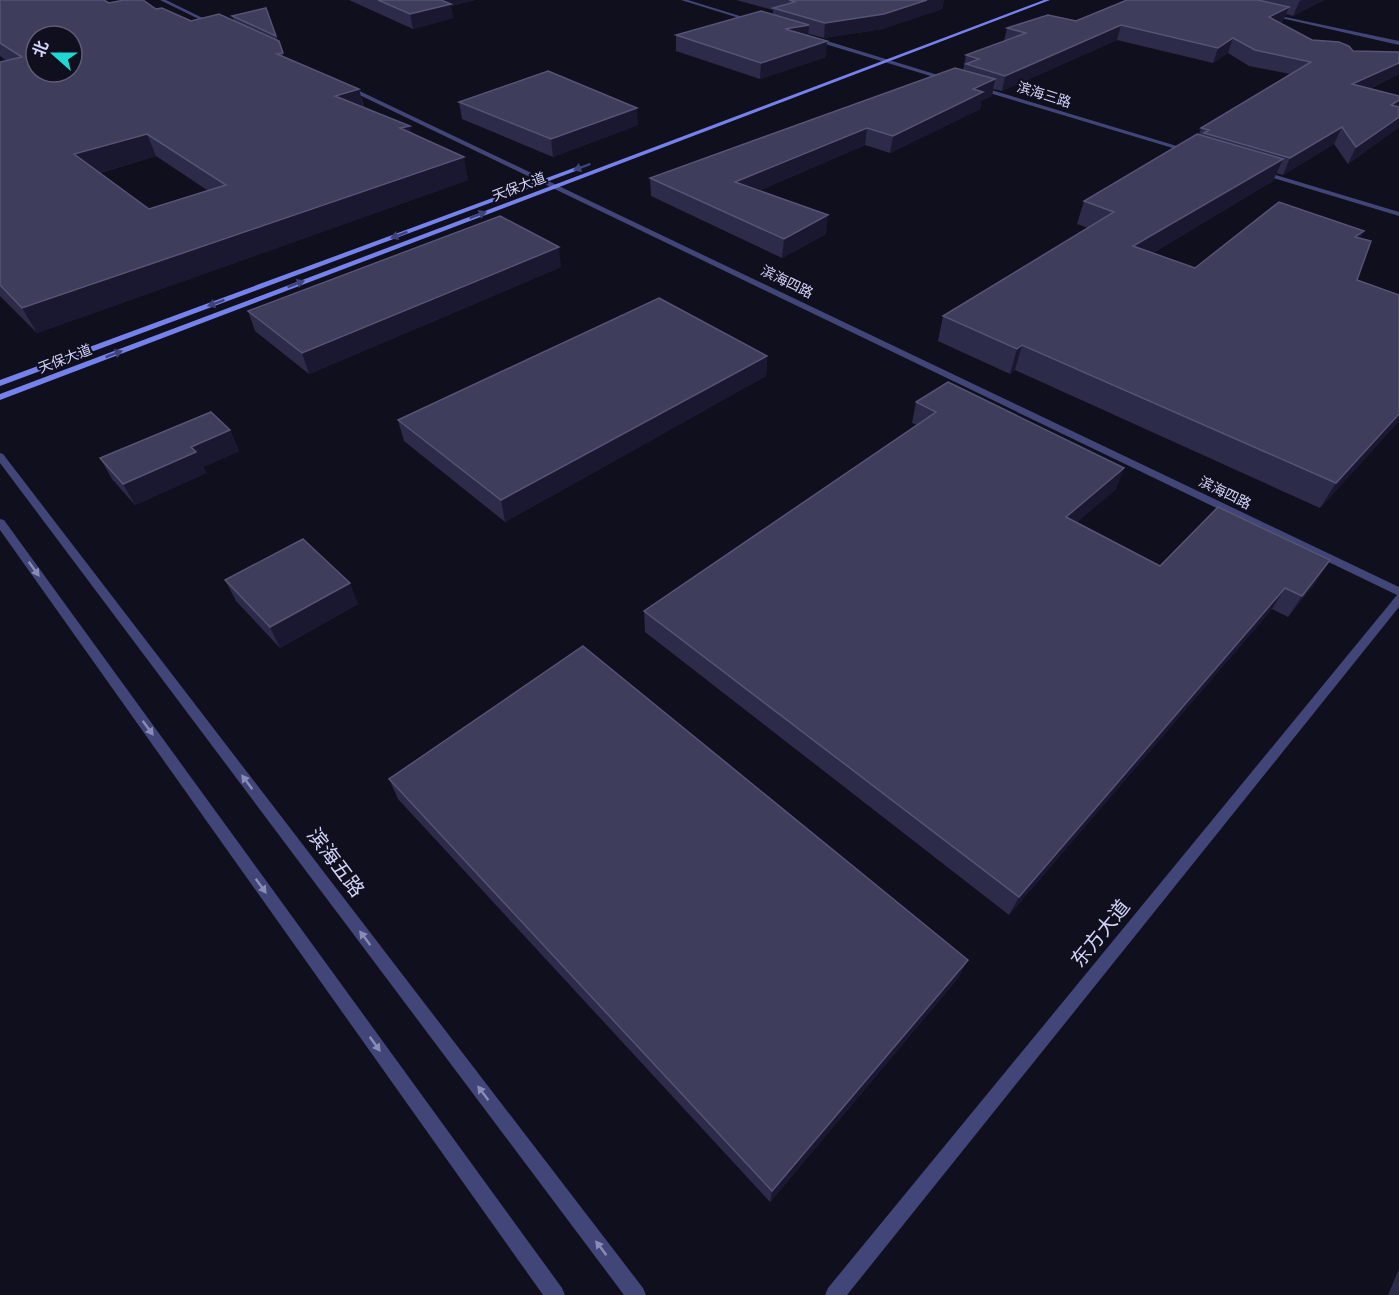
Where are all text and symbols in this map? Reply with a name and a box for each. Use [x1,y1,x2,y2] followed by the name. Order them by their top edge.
[24,24,84,84] north arrow
[30,38,53,60] text: 北
[1015,79,1073,111] street label: 滨海三路
[573,163,591,172] one-way arrow
[490,169,548,205] street label: 天保大道
[469,210,487,219] one-way arrow
[390,231,408,240] one-way arrow
[758,262,816,302] street label: 滨海四路
[287,279,305,289] one-way arrow
[207,299,225,308] one-way arrow
[36,341,94,377] street label: 天保大道
[105,348,123,358] one-way arrow
[1196,473,1254,513] street label: 滨海四路
[28,561,40,577] one-way arrow
[142,719,154,735] one-way arrow
[242,775,254,790] one-way arrow
[301,824,369,902] street label: 滨海五路
[255,879,267,894] one-way arrow
[1067,895,1135,973] street label: 东方大道
[359,930,371,946] one-way arrow
[369,1036,381,1052] one-way arrow
[476,1085,489,1101] one-way arrow
[595,1241,607,1256] one-way arrow

